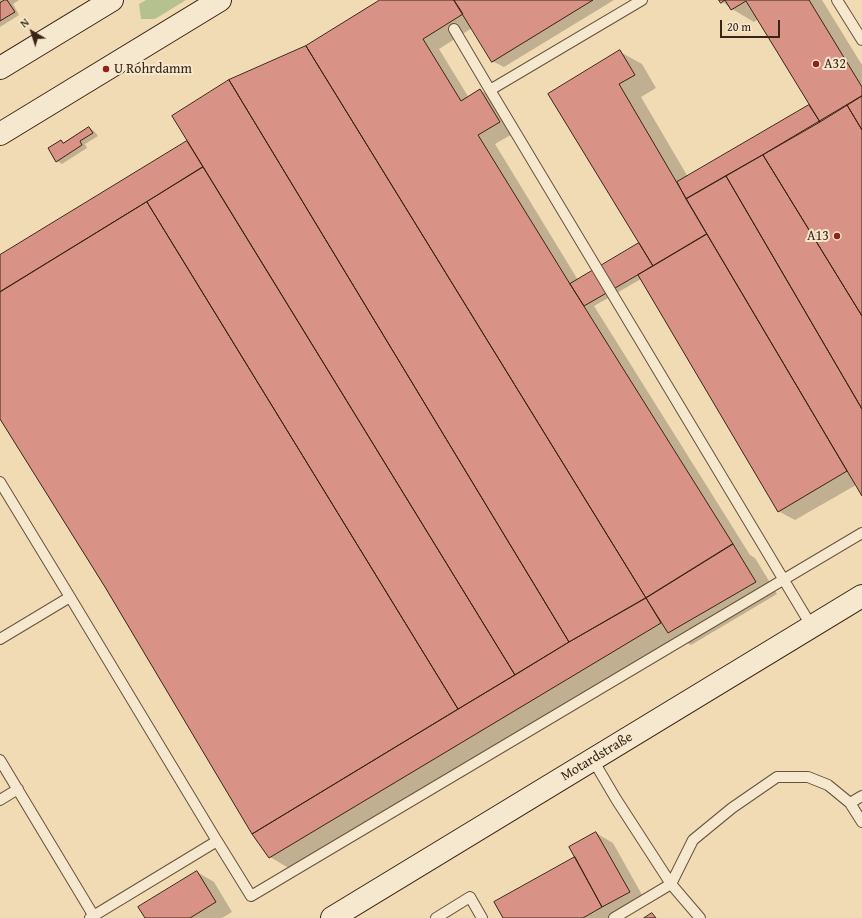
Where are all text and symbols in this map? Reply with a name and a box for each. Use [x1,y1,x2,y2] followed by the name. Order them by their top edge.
[12,12,52,52] north arrow
[722,12,782,38] scale bar
[17,14,32,31] text: N
[727,18,751,35] text: 20 m
[824,56,846,72] place label: A32
[811,59,821,69] marker: A32
[114,61,192,77] place label: U Rohrdamm
[101,64,111,74] marker: U Rohrdamm
[807,228,829,244] place label: A13
[832,231,842,241] marker: A13
[558,729,636,785] street label: Motardstraße

